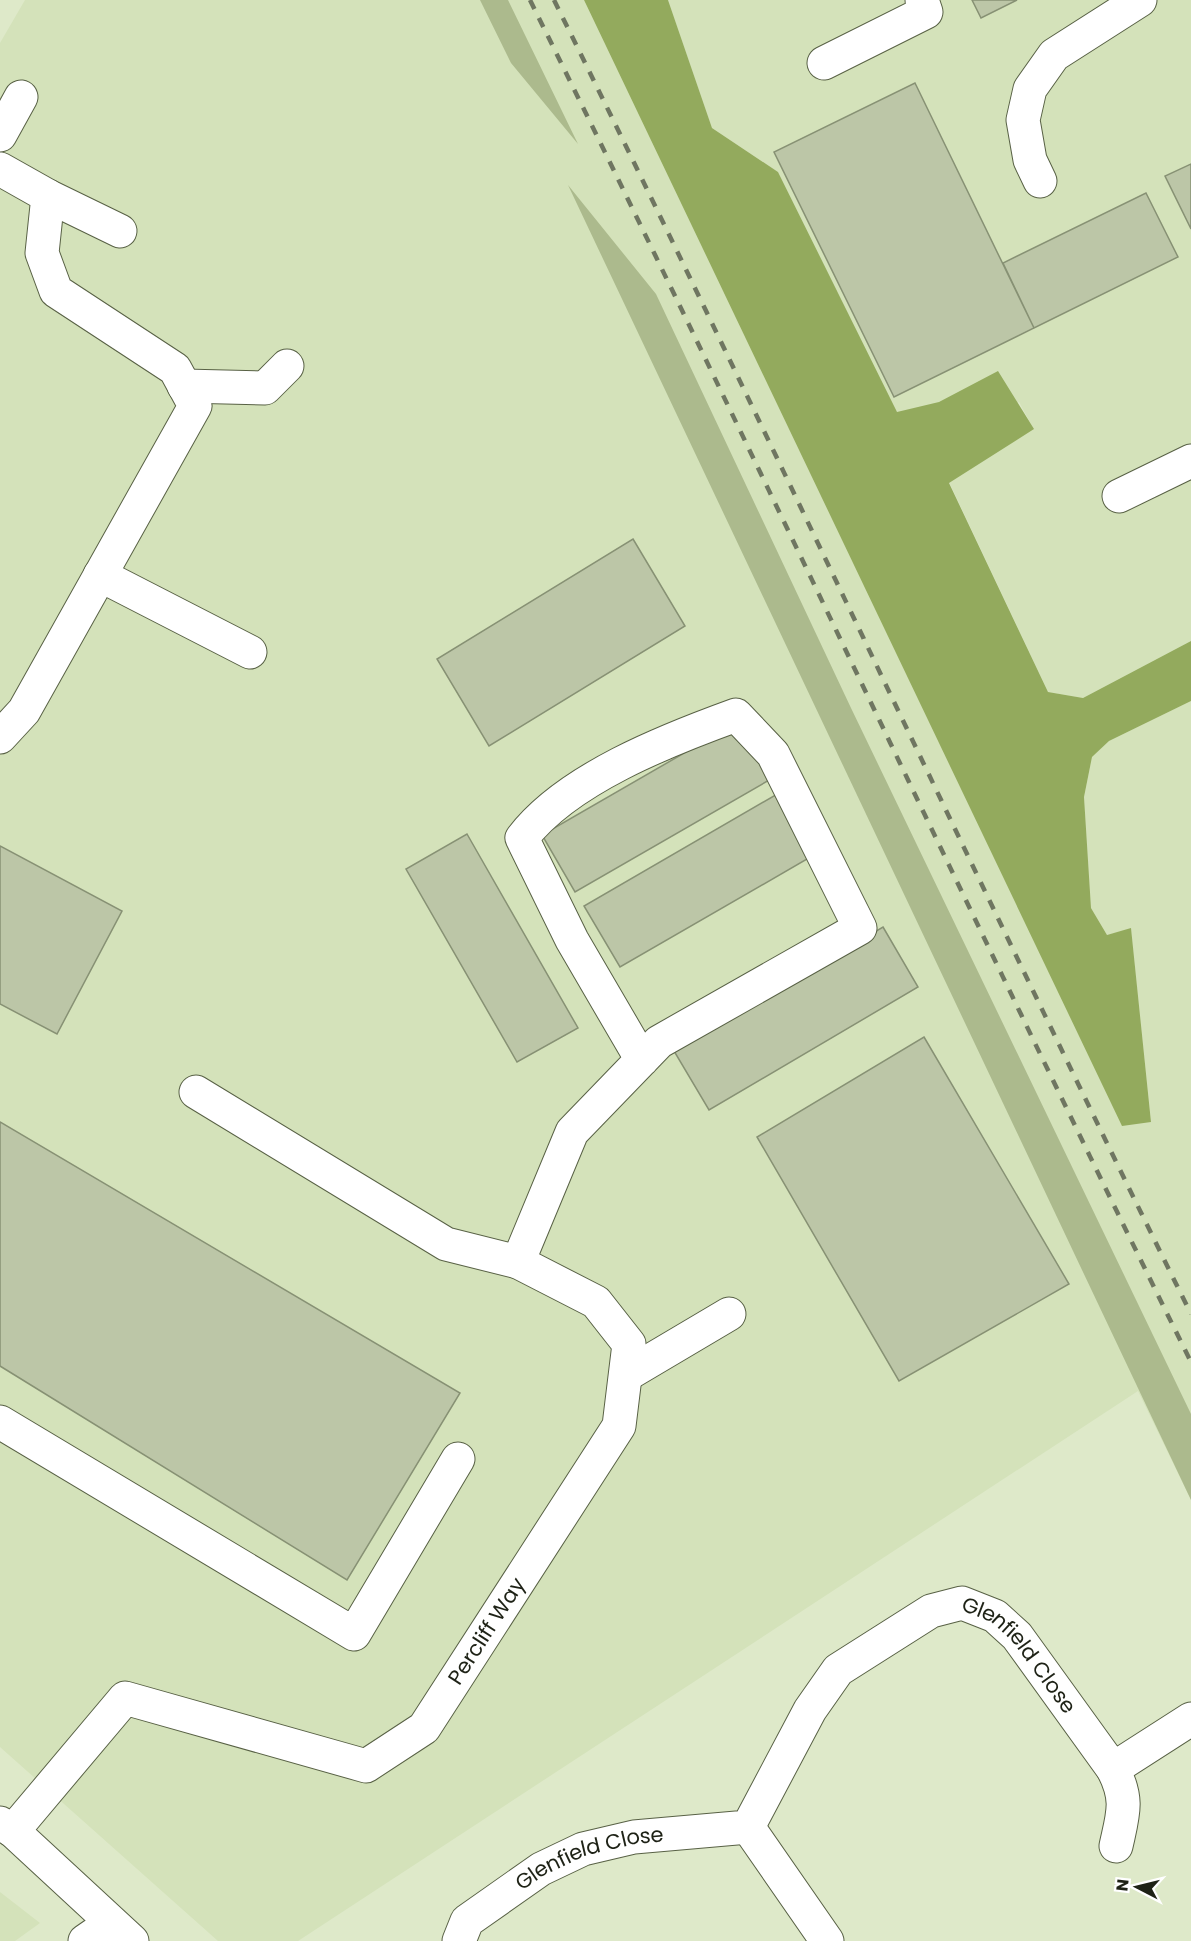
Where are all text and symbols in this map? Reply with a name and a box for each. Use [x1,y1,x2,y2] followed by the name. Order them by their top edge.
[441,1571,532,1690] street label: Percliff Way
[958,1589,1083,1719] street label: Glenfield Close
[509,1819,665,1897] street label: Glenfield Close
[1107,1857,1167,1917] north arrow
[1110,1878,1135,1893] text: N

